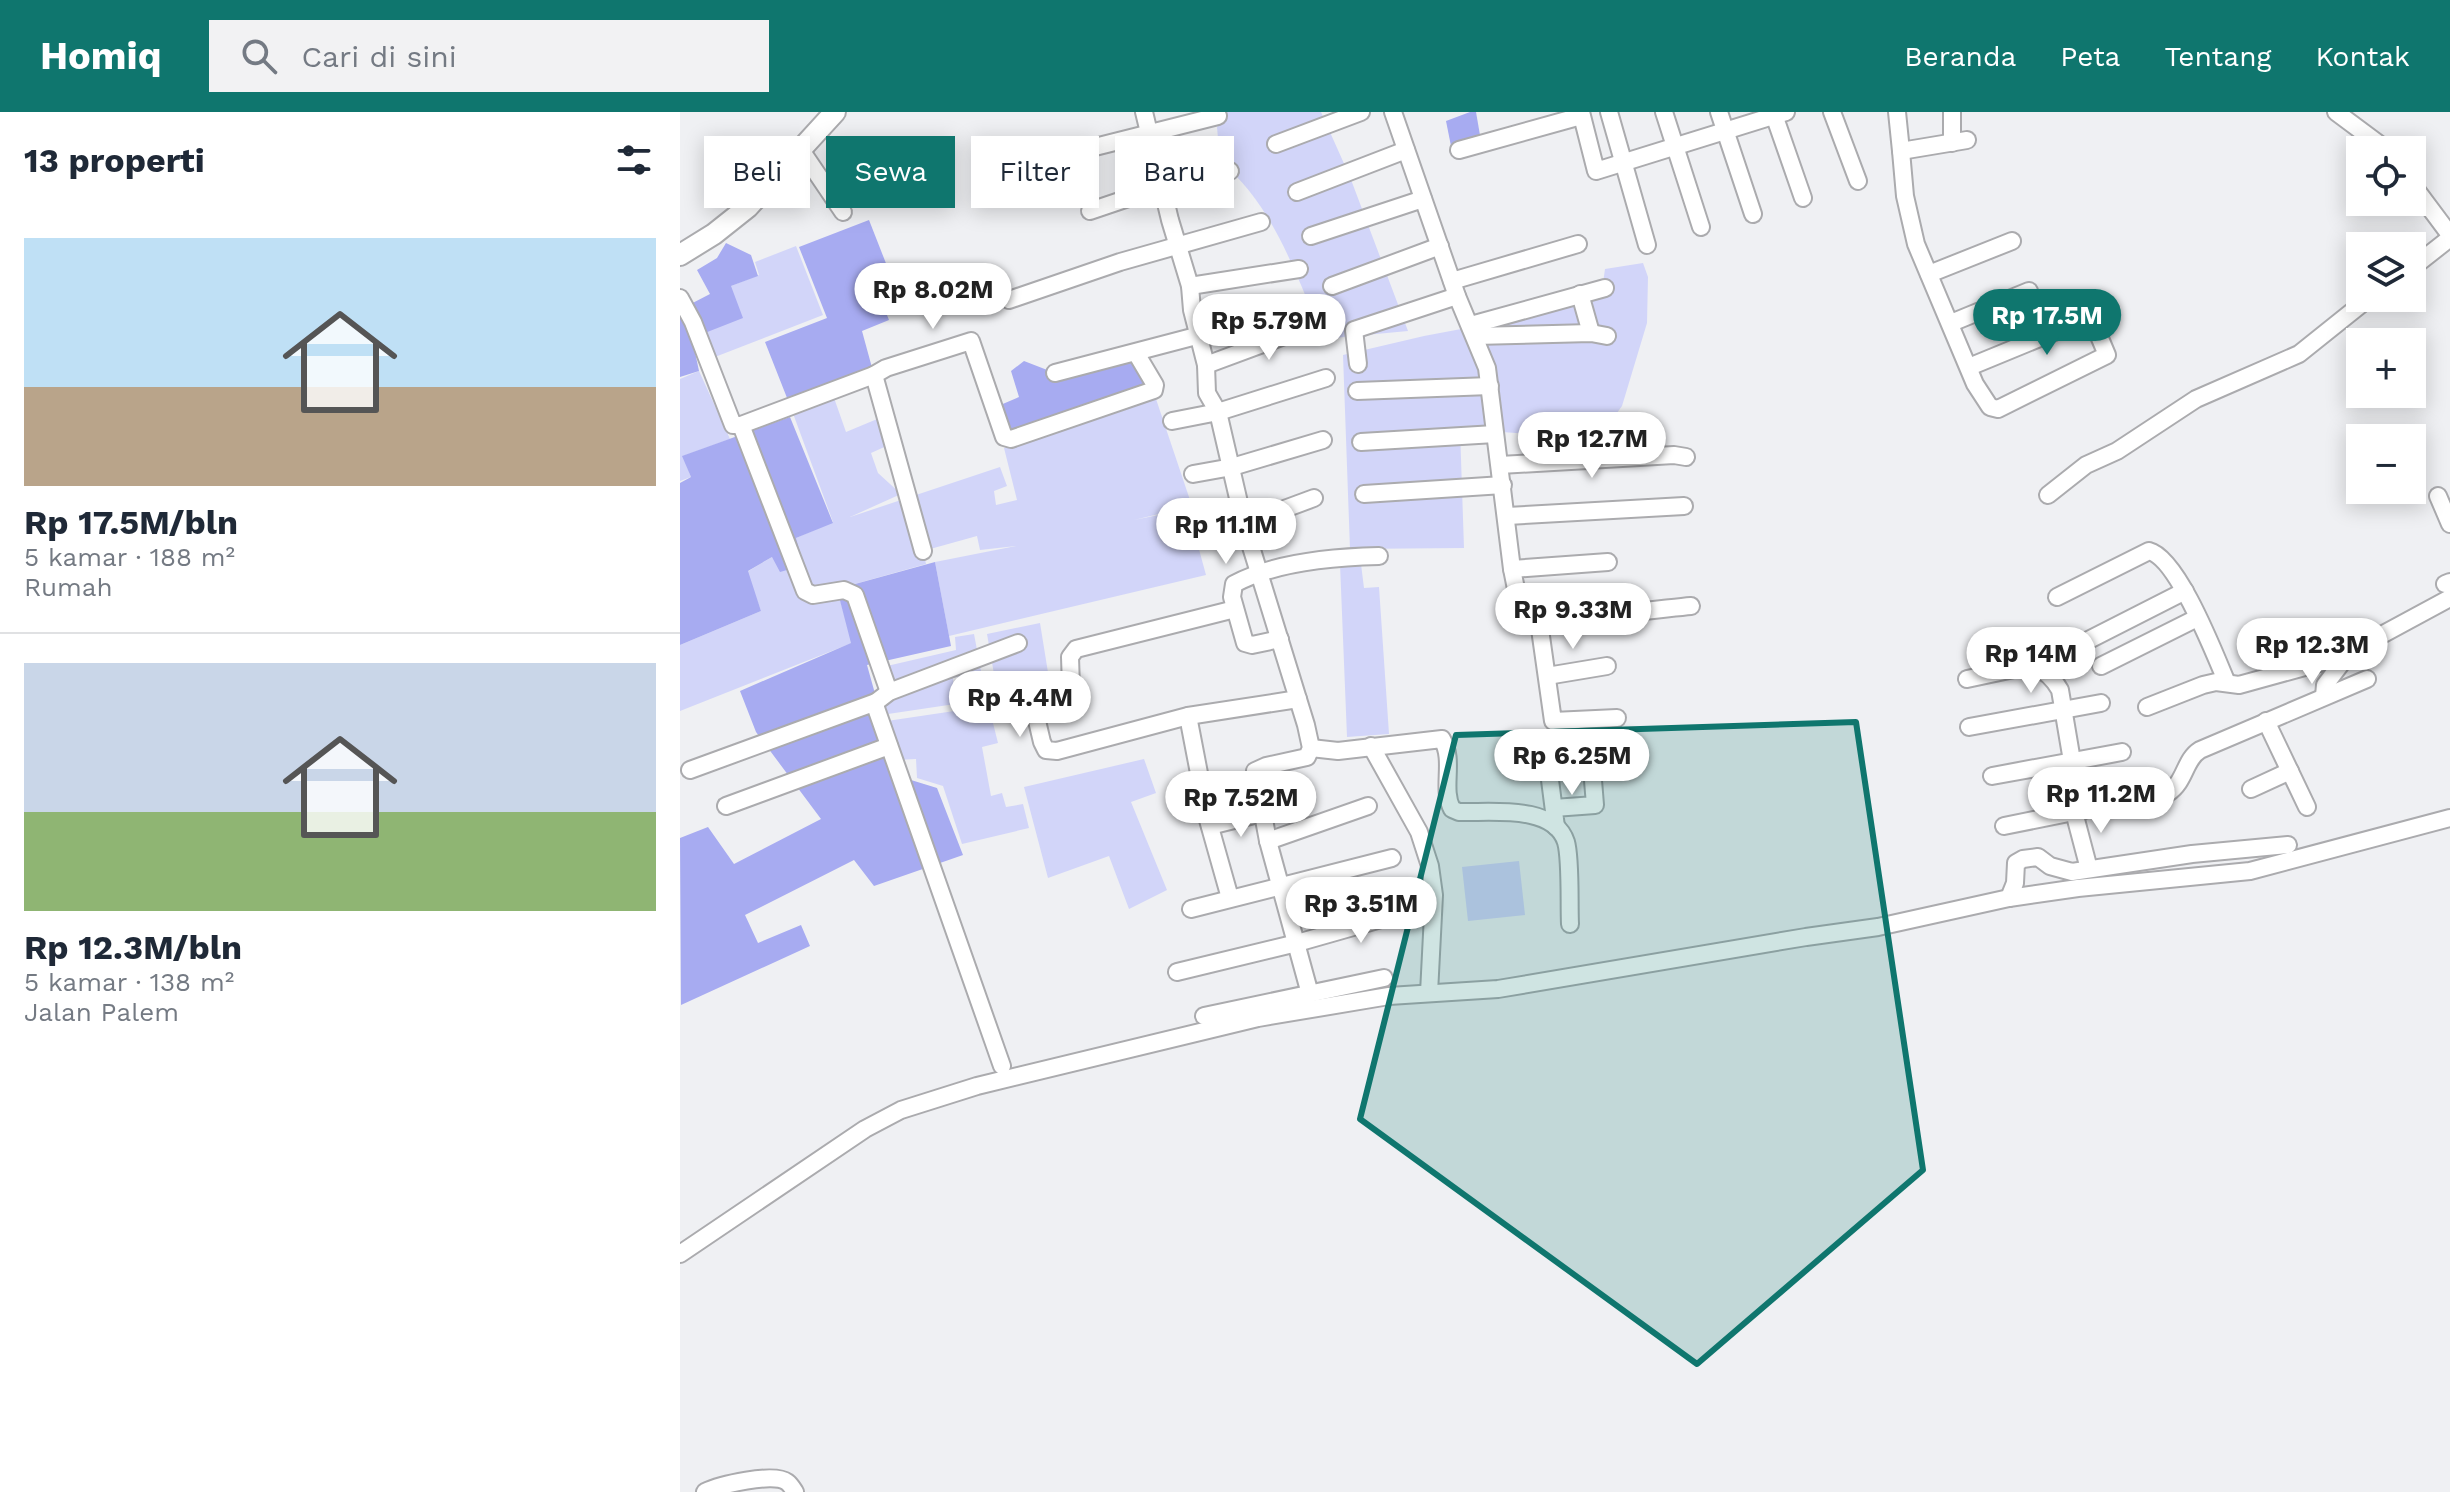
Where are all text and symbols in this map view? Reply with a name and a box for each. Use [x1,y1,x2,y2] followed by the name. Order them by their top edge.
[209,20,769,92] search box
[40,34,161,78] text: Homiq
[237,34,281,78] icon: search
[301,39,457,74] text: Cari di sini
[1904,40,2016,73] text: Beranda
[2060,40,2120,73] text: Peta
[2164,40,2271,73] text: Tentang
[2315,40,2410,73] text: Kontak
[704,136,810,208] chip: Beli
[826,136,955,208] chip: Sewa
[971,136,1099,208] chip: Filter
[1115,136,1234,208] chip: Baru
[2346,136,2426,504] map controls
[2346,136,2426,216] button: locate
[612,138,656,182] icon: filters
[24,140,205,180] text: 13 properti
[2346,232,2426,312] button: layers
[850,263,1016,331] pin: Rp 8.02M
[872,274,994,304] text: Rp 8.02M
[1964,289,2130,357] pin: Rp 17.5M
[268,290,412,434] icon: home
[1186,294,1352,362] pin: Rp 5.79M
[1991,300,2103,330] text: Rp 17.5M
[1211,305,1327,335] text: Rp 5.79M
[2346,328,2426,408] button: +
[1509,412,1675,480] pin: Rp 12.7M
[1536,423,1648,453] text: Rp 12.7M
[2346,424,2426,504] button: −
[1143,498,1309,566] pin: Rp 11.1M
[24,502,238,542] text: Rp 17.5M/bln
[1174,509,1278,539] text: Rp 11.1M
[24,542,235,572] text: 5 kamar · 188 m²
[24,572,113,602] text: Rumah
[1490,583,1656,651] pin: Rp 9.33M
[1513,594,1633,624] text: Rp 9.33M
[2229,618,2395,686] pin: Rp 12.3M
[1966,627,2096,695] pin: Rp 14M
[2255,629,2369,659] text: Rp 12.3M
[1984,638,2078,668] text: Rp 14M
[946,671,1094,739] pin: Rp 4.4M
[967,682,1073,712] text: Rp 4.4M
[268,715,412,859] icon: home
[1489,729,1655,797] pin: Rp 6.25M
[1512,740,1632,770] text: Rp 6.25M
[2018,767,2184,835] pin: Rp 11.2M
[1158,771,1324,839] pin: Rp 7.52M
[2046,778,2156,808] text: Rp 11.2M
[1183,782,1299,812] text: Rp 7.52M
[1278,877,1444,945] pin: Rp 3.51M
[1304,888,1418,918] text: Rp 3.51M
[24,927,242,967] text: Rp 12.3M/bln
[24,967,234,997] text: 5 kamar · 138 m²
[24,997,179,1027] text: Jalan Palem

